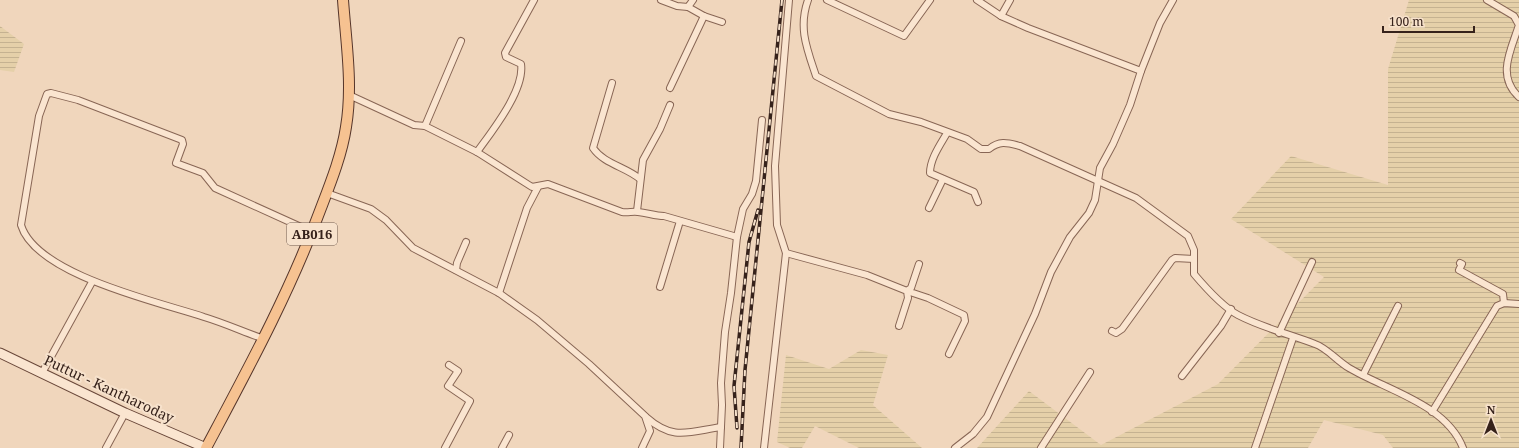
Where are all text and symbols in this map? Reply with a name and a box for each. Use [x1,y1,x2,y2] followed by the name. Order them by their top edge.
[1383,8,1474,34] scale bar
[1389,13,1424,30] text: 100 m
[287,223,337,245] road number: AB016
[41,350,177,427] street label: Puttur - Kantharoday
[1471,400,1511,440] north arrow
[1487,402,1496,417] text: N

